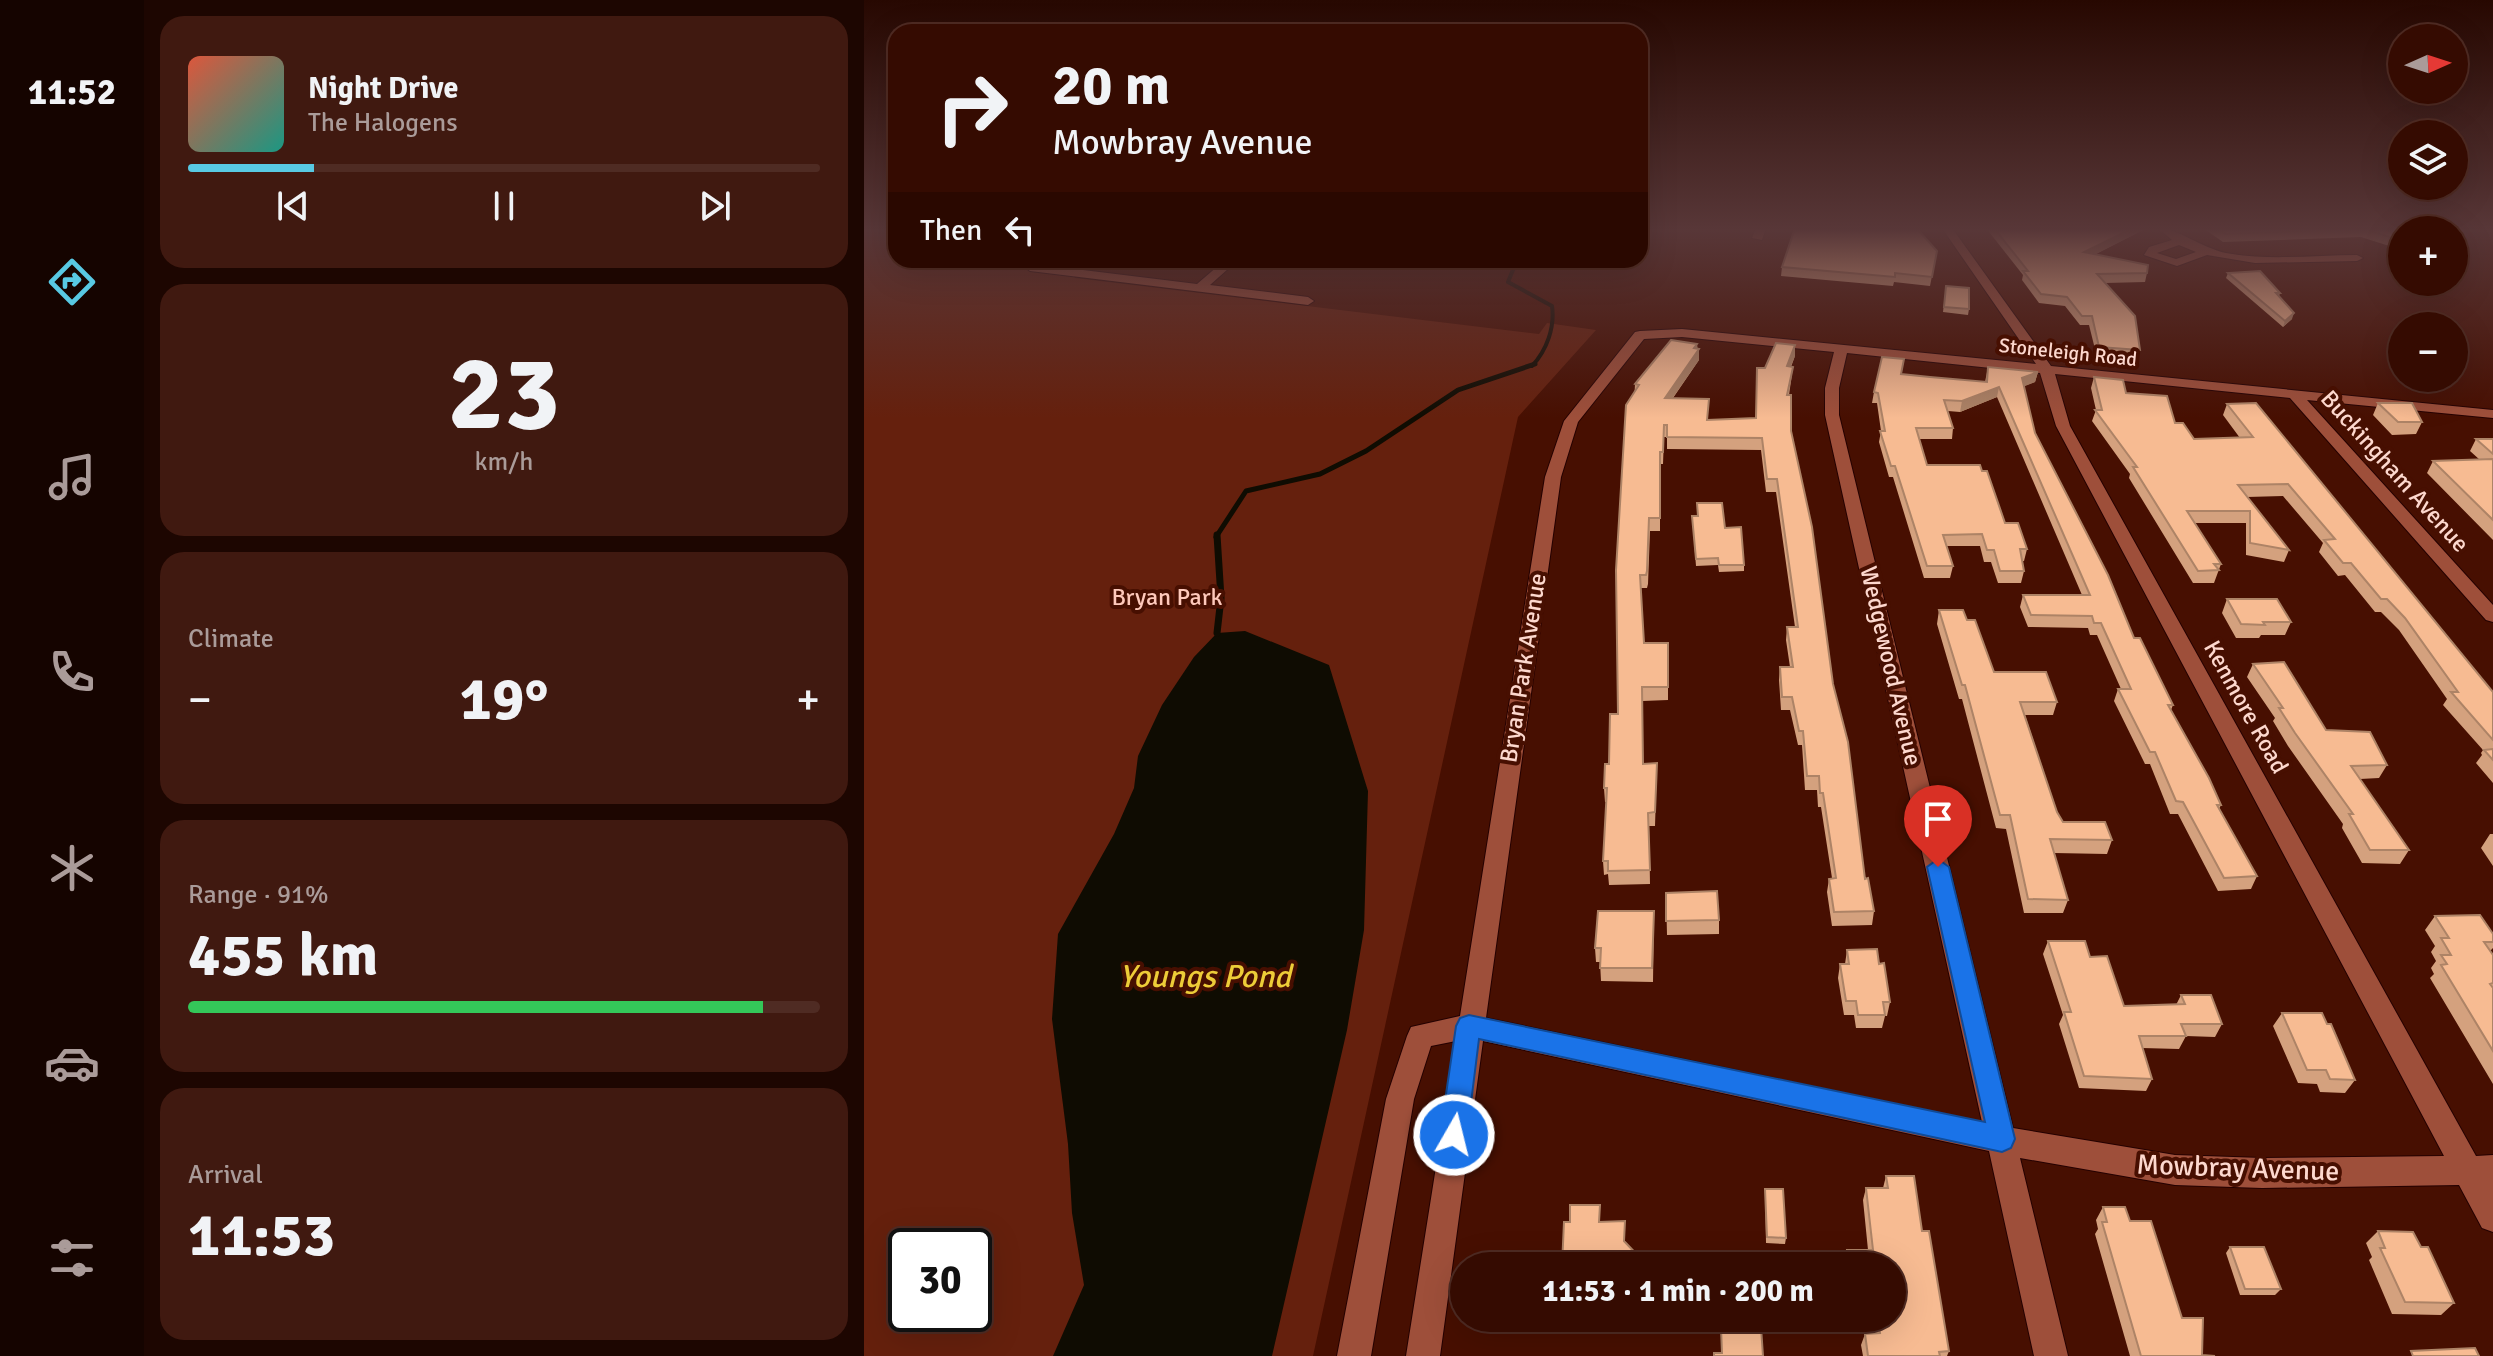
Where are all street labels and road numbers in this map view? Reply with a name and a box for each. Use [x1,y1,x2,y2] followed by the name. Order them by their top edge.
[1998,333,2138,372] street label: Stoneleigh Road
[2314,384,2476,558] street label: Buckingham Avenue
[1853,563,1929,769] street label: Wedgewood Avenue
[1493,571,1553,765] street label: Bryan Park Avenue
[2197,635,2295,779] street label: Kenmore Road
[2136,1147,2340,1189] street label: Mowbray Avenue

